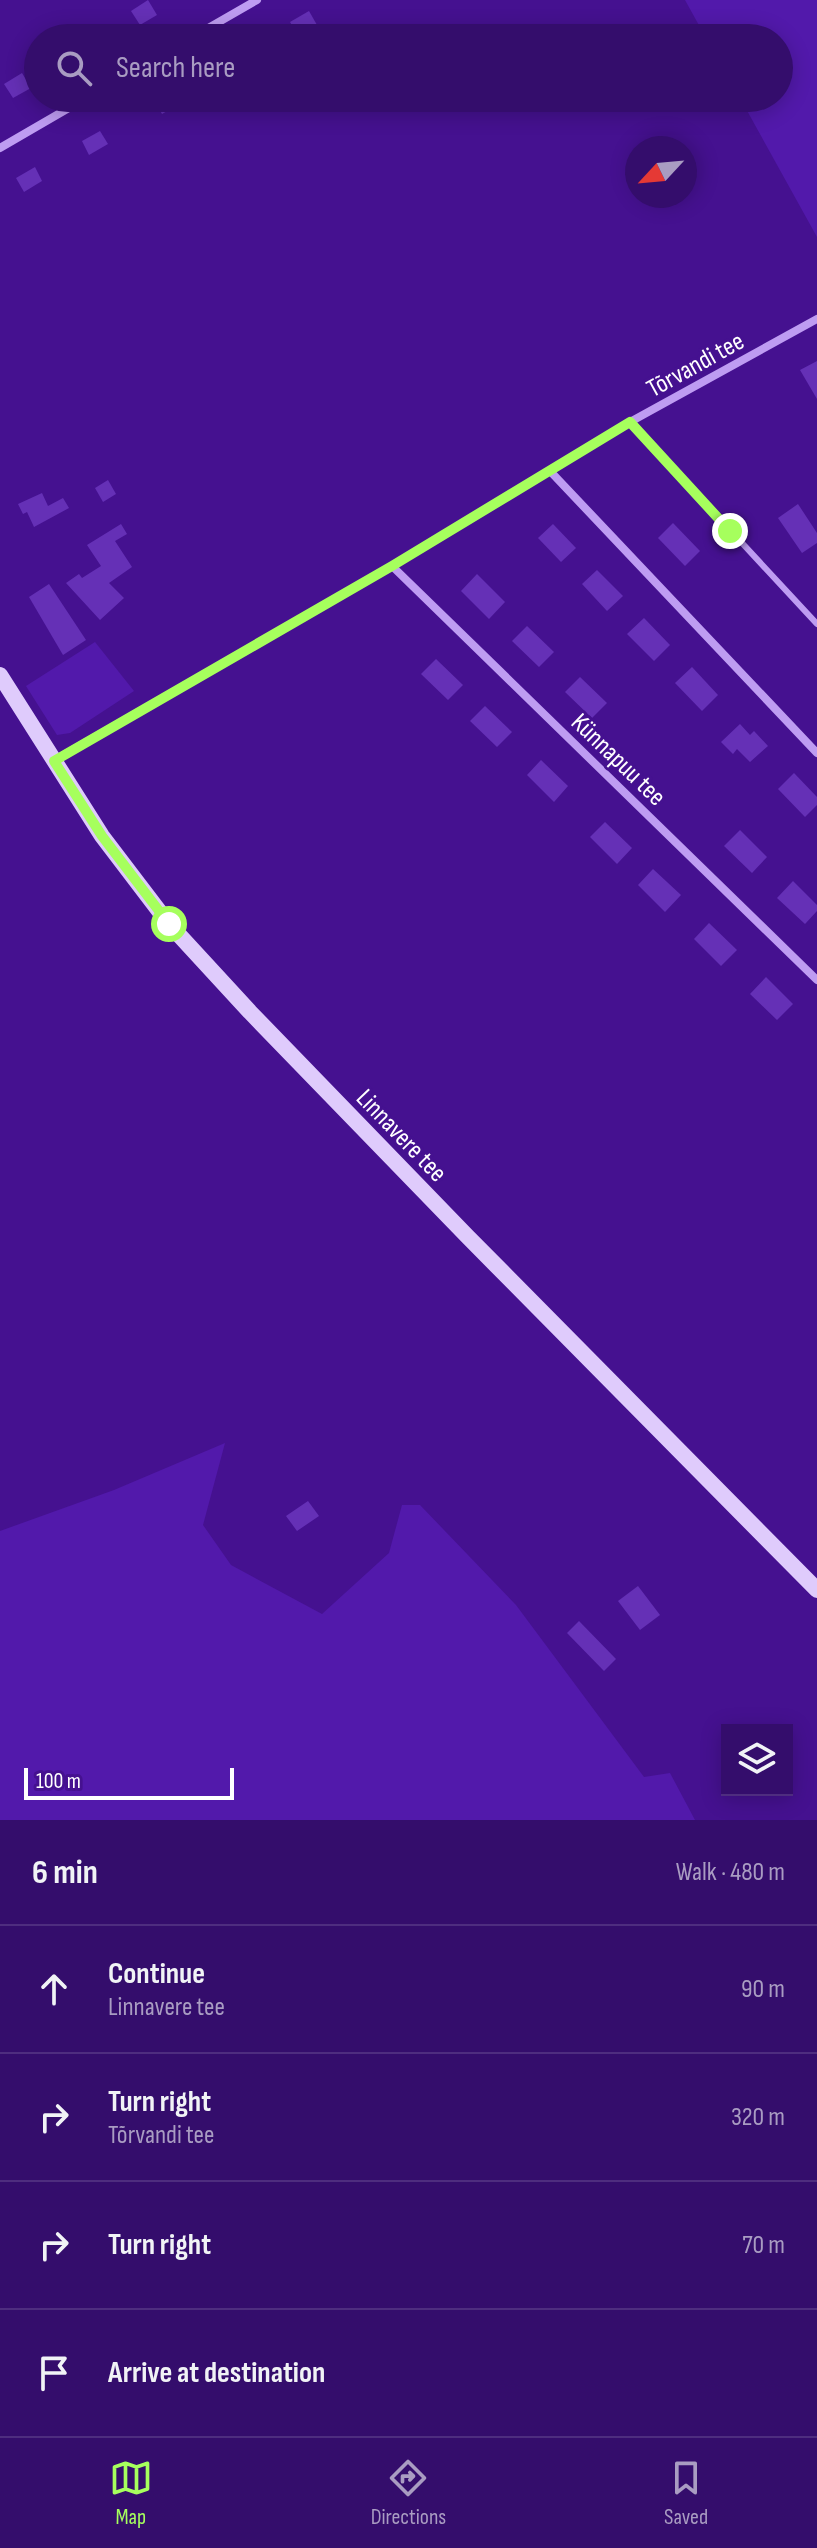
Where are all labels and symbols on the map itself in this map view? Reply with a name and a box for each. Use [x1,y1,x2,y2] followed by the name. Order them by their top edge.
[625,136,697,208] north arrow
[642,326,750,405] street label: Tõrvandi tee
[712,513,748,549] route end
[564,707,672,813] street label: Künnapuu tee
[151,906,187,942] route start
[349,1083,453,1189] street label: Linnavere tee
[24,1764,234,1800] scale bar

